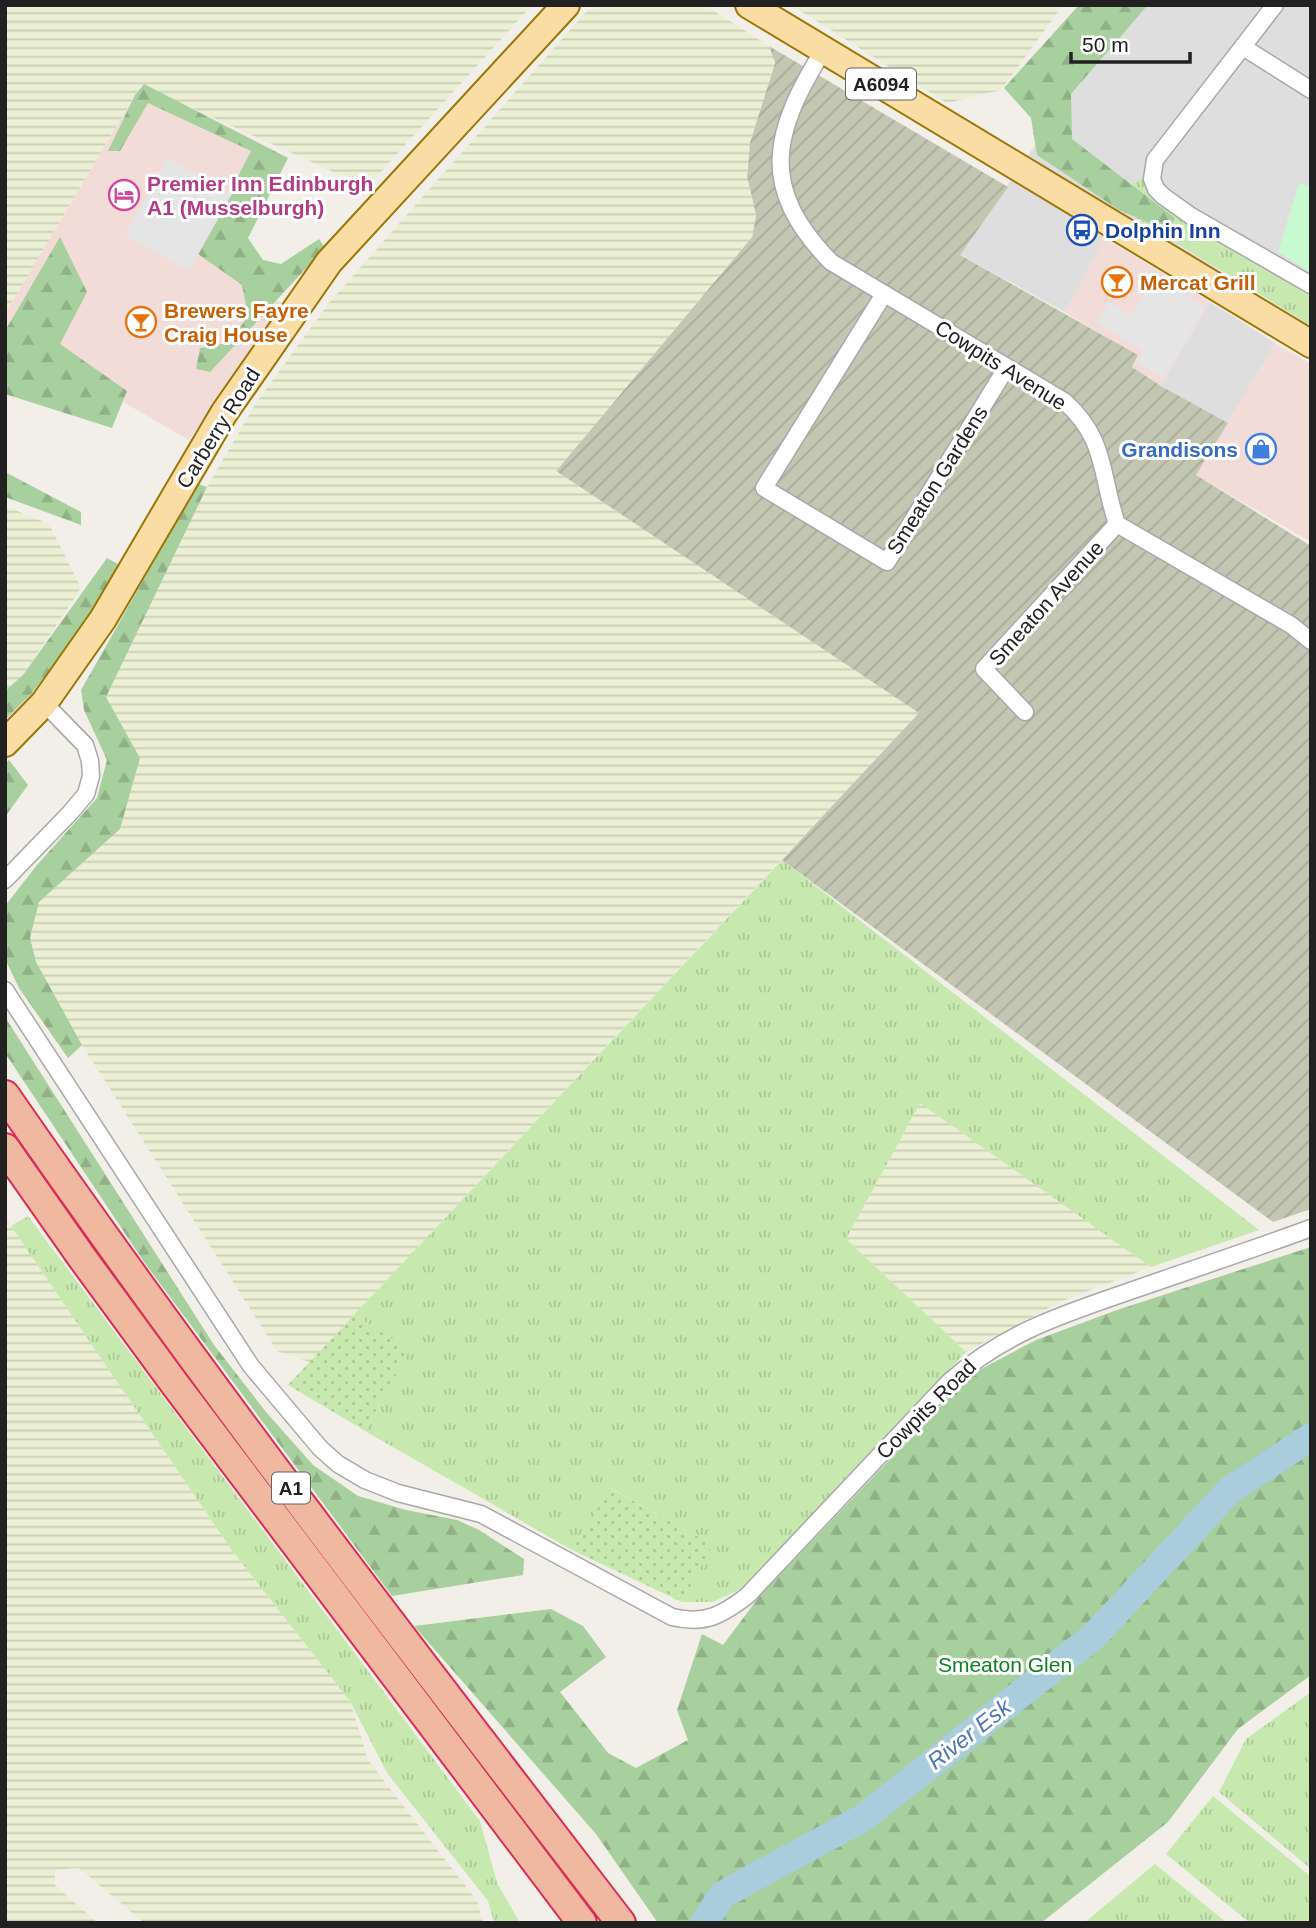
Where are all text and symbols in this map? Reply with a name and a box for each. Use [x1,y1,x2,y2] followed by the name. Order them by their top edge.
[1071,21,1190,65] scale bar
[1082,33,1129,56] text: 50 m
[846,68,916,100] road number: A6094
[147,172,373,219] place label: Premier Inn Edinburgh A1 (Musselburgh)
[107,178,141,212] hotel icon: Premier Inn Edinburgh A1 (Musselburgh)
[1065,213,1099,247] bus stop icon: Dolphin Inn
[1105,219,1220,242] place label: Dolphin Inn
[1100,265,1134,299] bar icon: Mercat Grill
[1140,271,1256,294] place label: Mercat Grill
[164,299,309,346] place label: Brewers Fayre Craig House
[124,305,158,339] bar icon: Brewers Fayre Craig House
[931,315,1071,415] street label: Cowpits Avenue
[172,364,264,492] street label: Carberry Road
[882,402,992,558] street label: Smeaton Gardens
[1244,432,1278,466] shop icon: Grandisons
[1121,438,1238,461] place label: Grandisons
[984,536,1108,670] street label: Smeaton Avenue
[872,1355,980,1463] street label: Cowpits Road
[272,1472,310,1504] road number: A1
[938,1653,1072,1676] park label: Smeaton Glen
[922,1693,1017,1775] water label: River Esk

